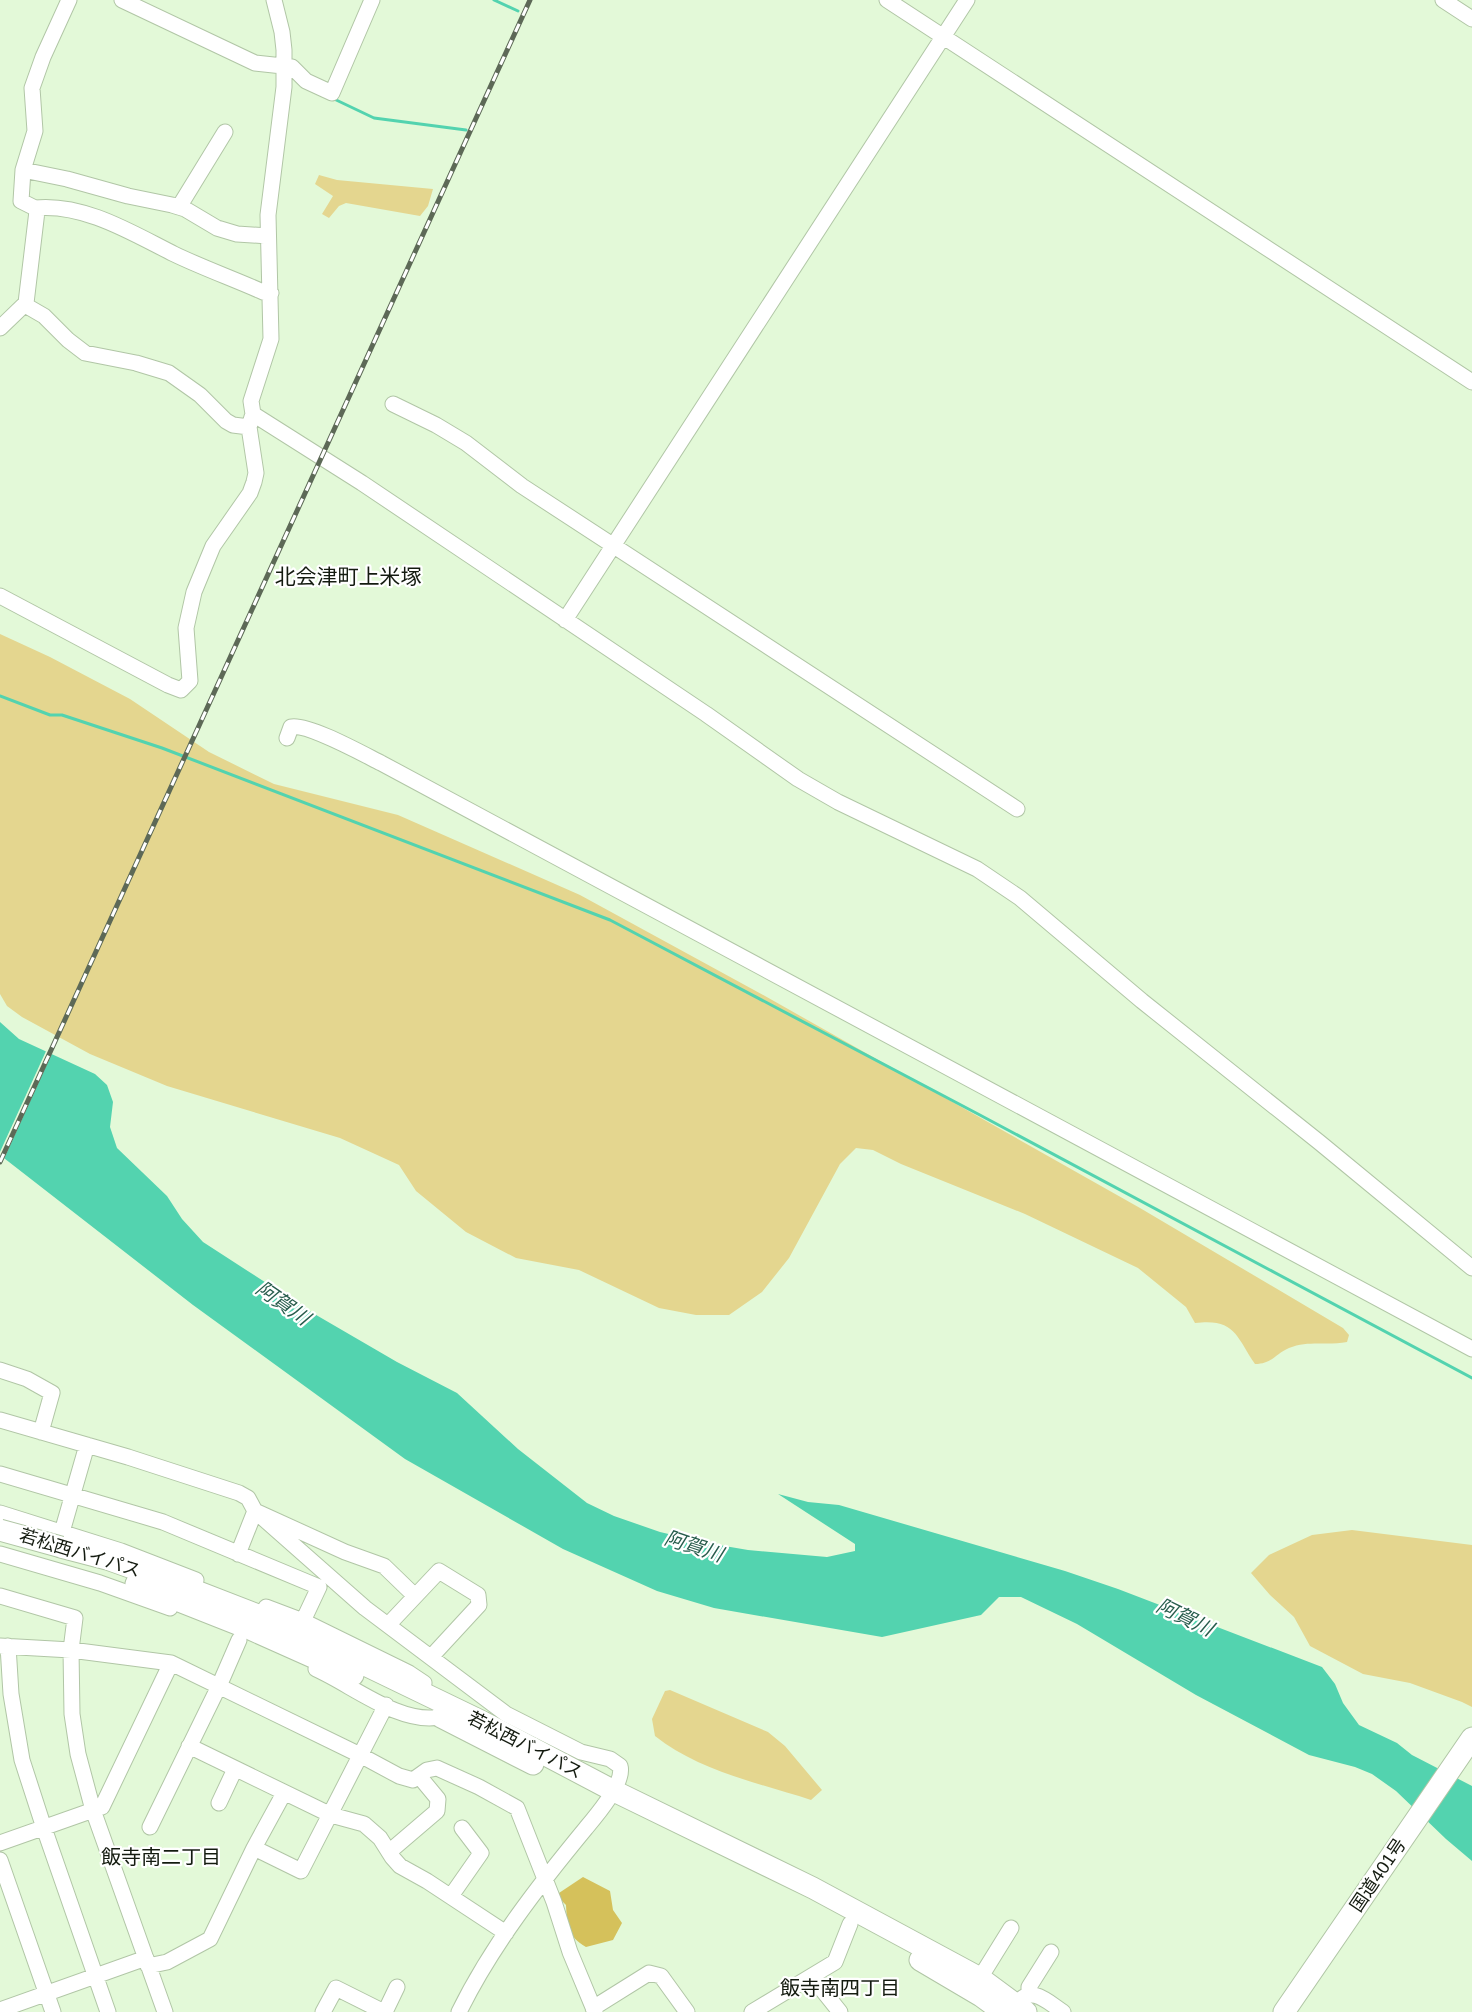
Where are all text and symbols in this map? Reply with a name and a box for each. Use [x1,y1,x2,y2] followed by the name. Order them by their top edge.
[275,565,422,588] district label: 北会津町上米塚
[252,1277,316,1330] water label: 阿賀川
[17,1525,143,1581] street label: 若松西バイパス
[662,1526,728,1566] water label: 阿賀川
[1153,1594,1219,1641] water label: 阿賀川
[464,1708,586,1782] street label: 若松西バイパス
[1346,1835,1410,1915] street label: 国道401号
[101,1846,221,1868] district label: 飯寺南二丁目
[780,1977,900,1999] district label: 飯寺南四丁目

